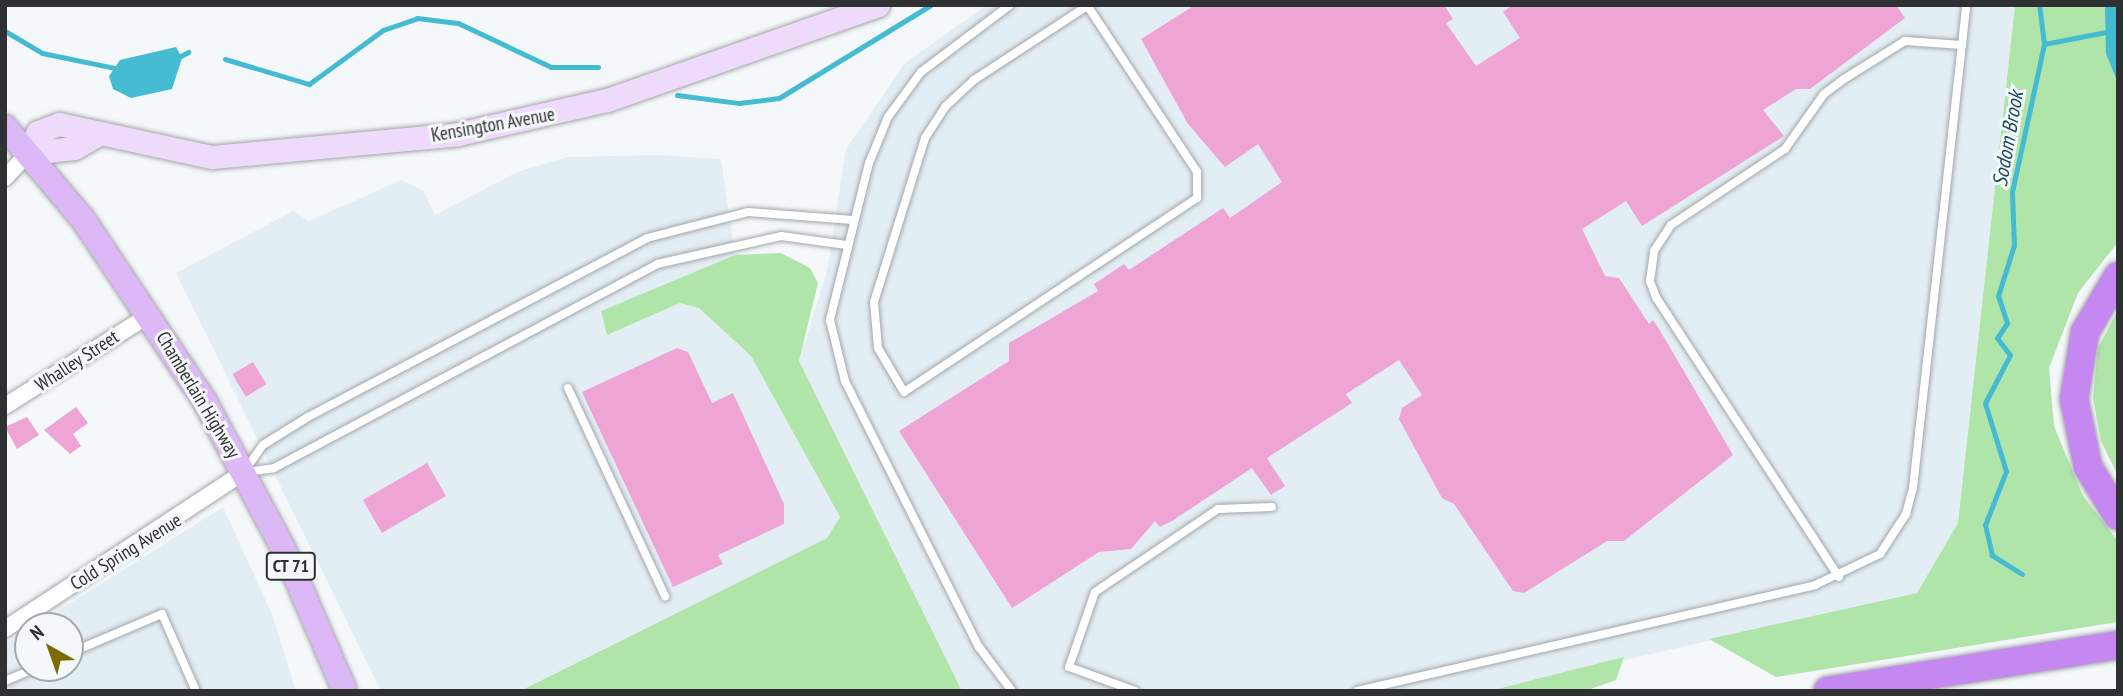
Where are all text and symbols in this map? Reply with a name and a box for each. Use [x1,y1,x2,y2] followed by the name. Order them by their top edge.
[1987,89,2029,189] water label: Sodom Brook
[429,103,557,147] street label: Kensington Avenue
[31,325,123,397] street label: Whalley Street
[151,328,245,462] street label: Chamberlain Highway
[66,509,186,595] street label: Cold Spring Avenue
[265,552,317,580] road number: CT 71
[14,612,84,682] north arrow
[25,620,48,645] text: N

